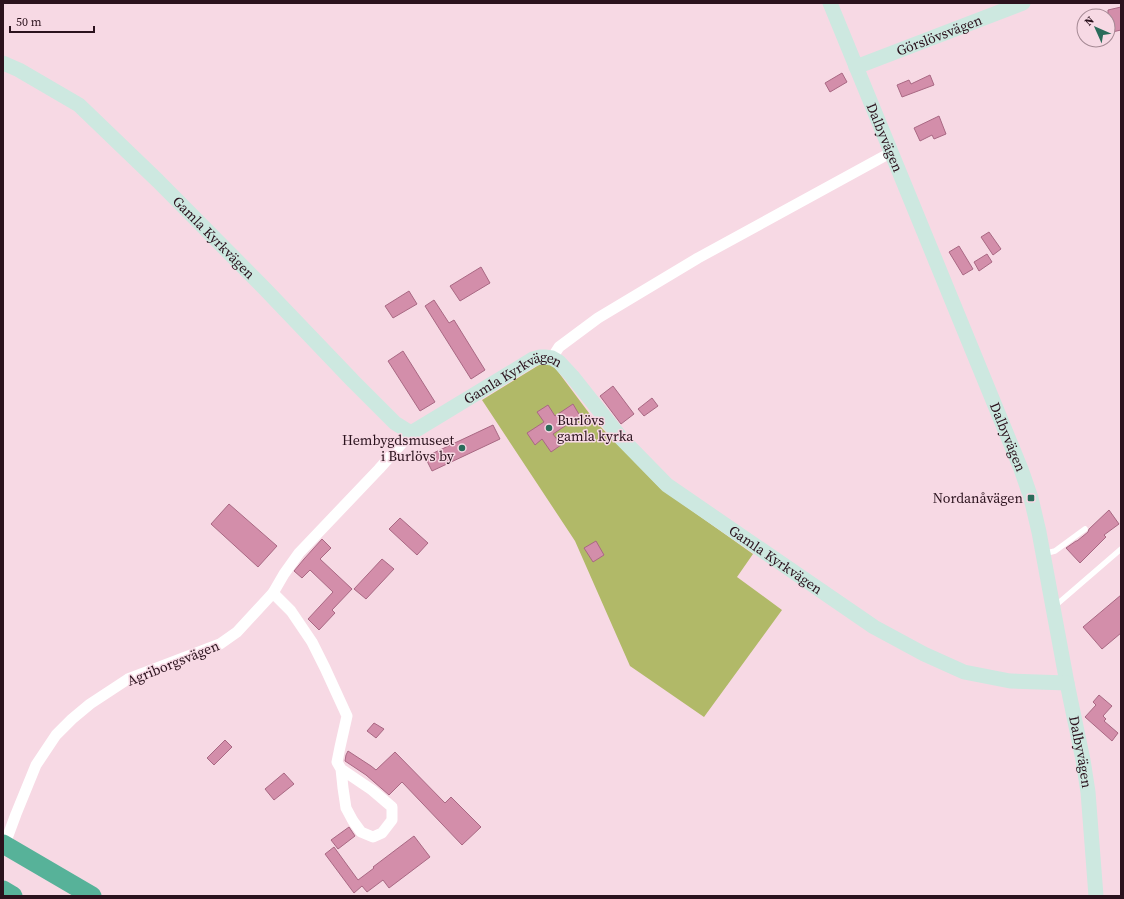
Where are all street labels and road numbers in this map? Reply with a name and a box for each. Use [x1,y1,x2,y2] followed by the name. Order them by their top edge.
[893,9,985,61] street label: Görslövsvägen
[862,100,908,175] street label: Dalbyvägen
[168,191,260,284] street label: Gamla Kyrkvägen
[460,347,567,409] street label: Gamla Kyrkvägen
[985,399,1031,475] street label: Dalbyvägen
[725,520,827,599] street label: Gamla Kyrkvägen
[124,635,223,691] street label: Agriborgsvägen
[1064,714,1097,790] street label: Dalbyvägen

